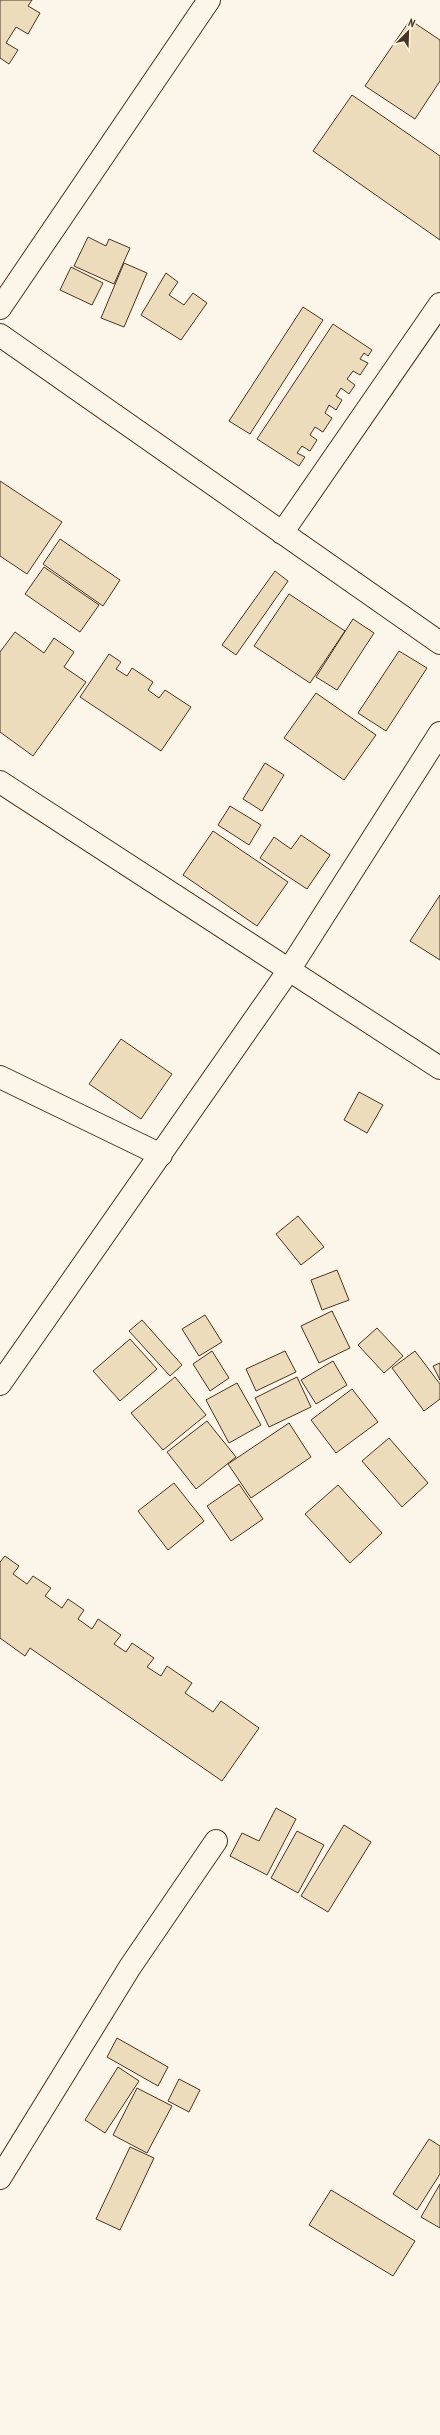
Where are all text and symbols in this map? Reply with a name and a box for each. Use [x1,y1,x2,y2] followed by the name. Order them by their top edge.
[388,12,428,52] north arrow
[406,15,417,30] text: N

